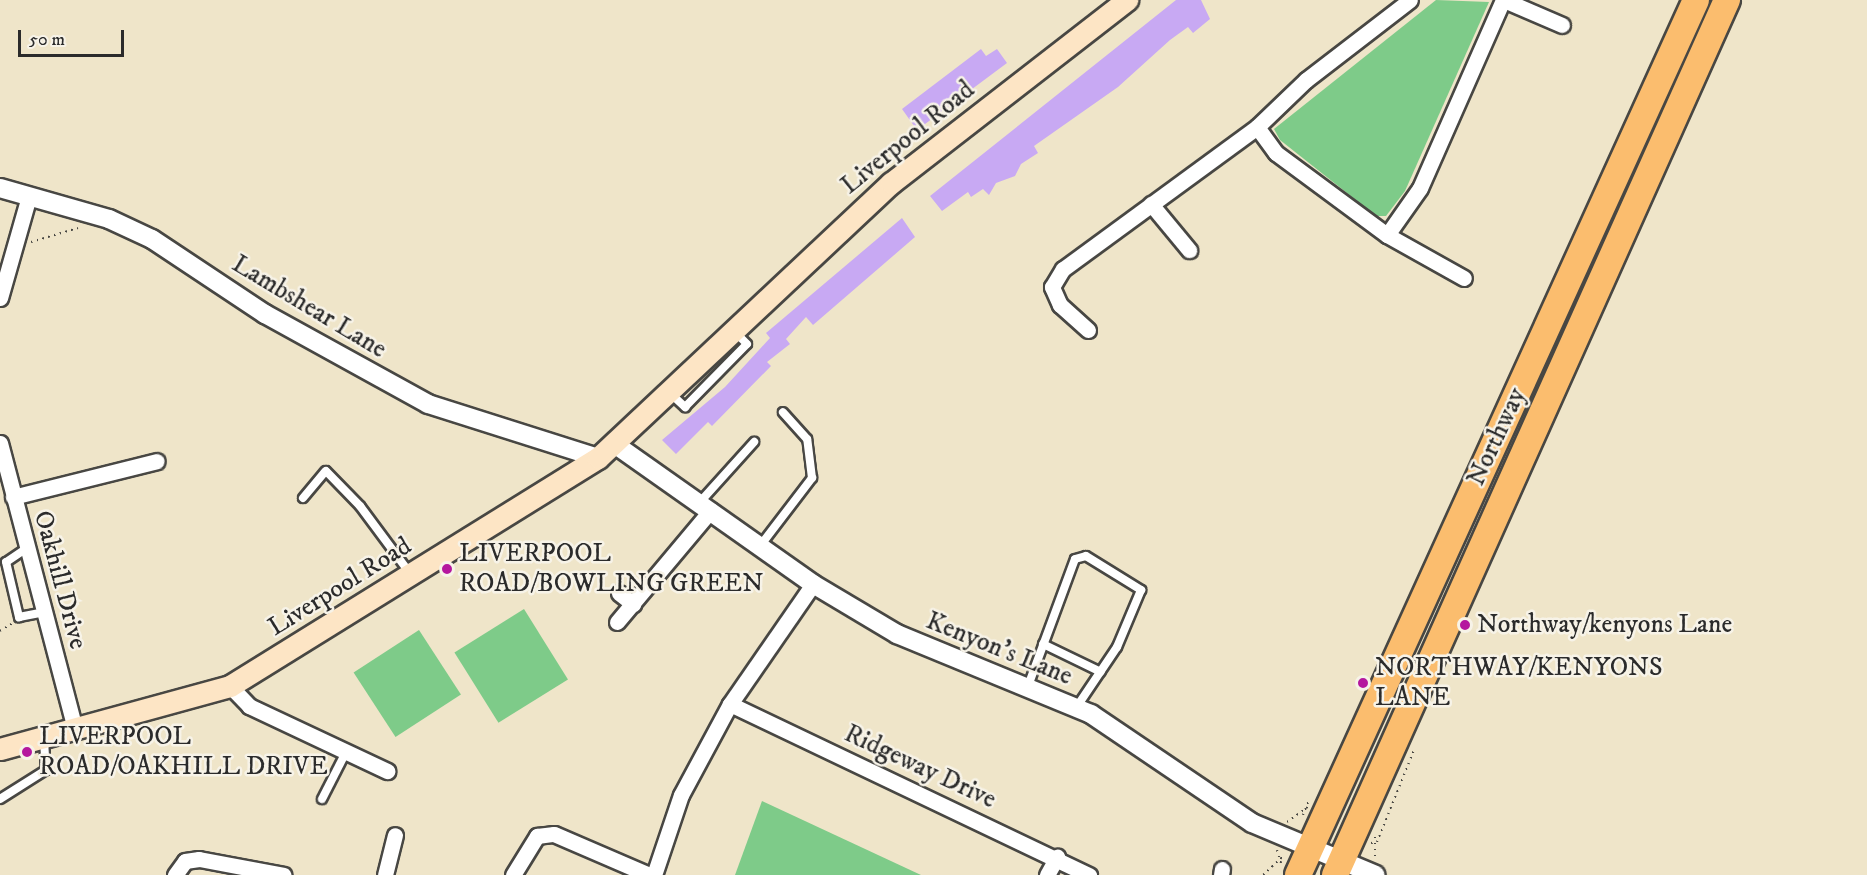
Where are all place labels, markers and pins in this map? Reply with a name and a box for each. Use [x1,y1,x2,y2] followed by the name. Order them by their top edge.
[459,538,764,600] place label: LIVERPOOL ROAD/BOWLING GREEN
[440,562,454,576] marker: LIVERPOOL ROAD/BOWLING GREEN
[1477,609,1732,641] place label: Northway/kenyons Lane
[1458,618,1472,632] marker: Northway/kenyons Lane
[1375,652,1663,714] place label: NORTHWAY/KENYONS LANE
[1356,676,1370,690] marker: NORTHWAY/KENYONS LANE
[39,721,328,782] place label: LIVERPOOL ROAD/OAKHILL DRIVE
[20,745,34,759] marker: LIVERPOOL ROAD/OAKHILL DRIVE

